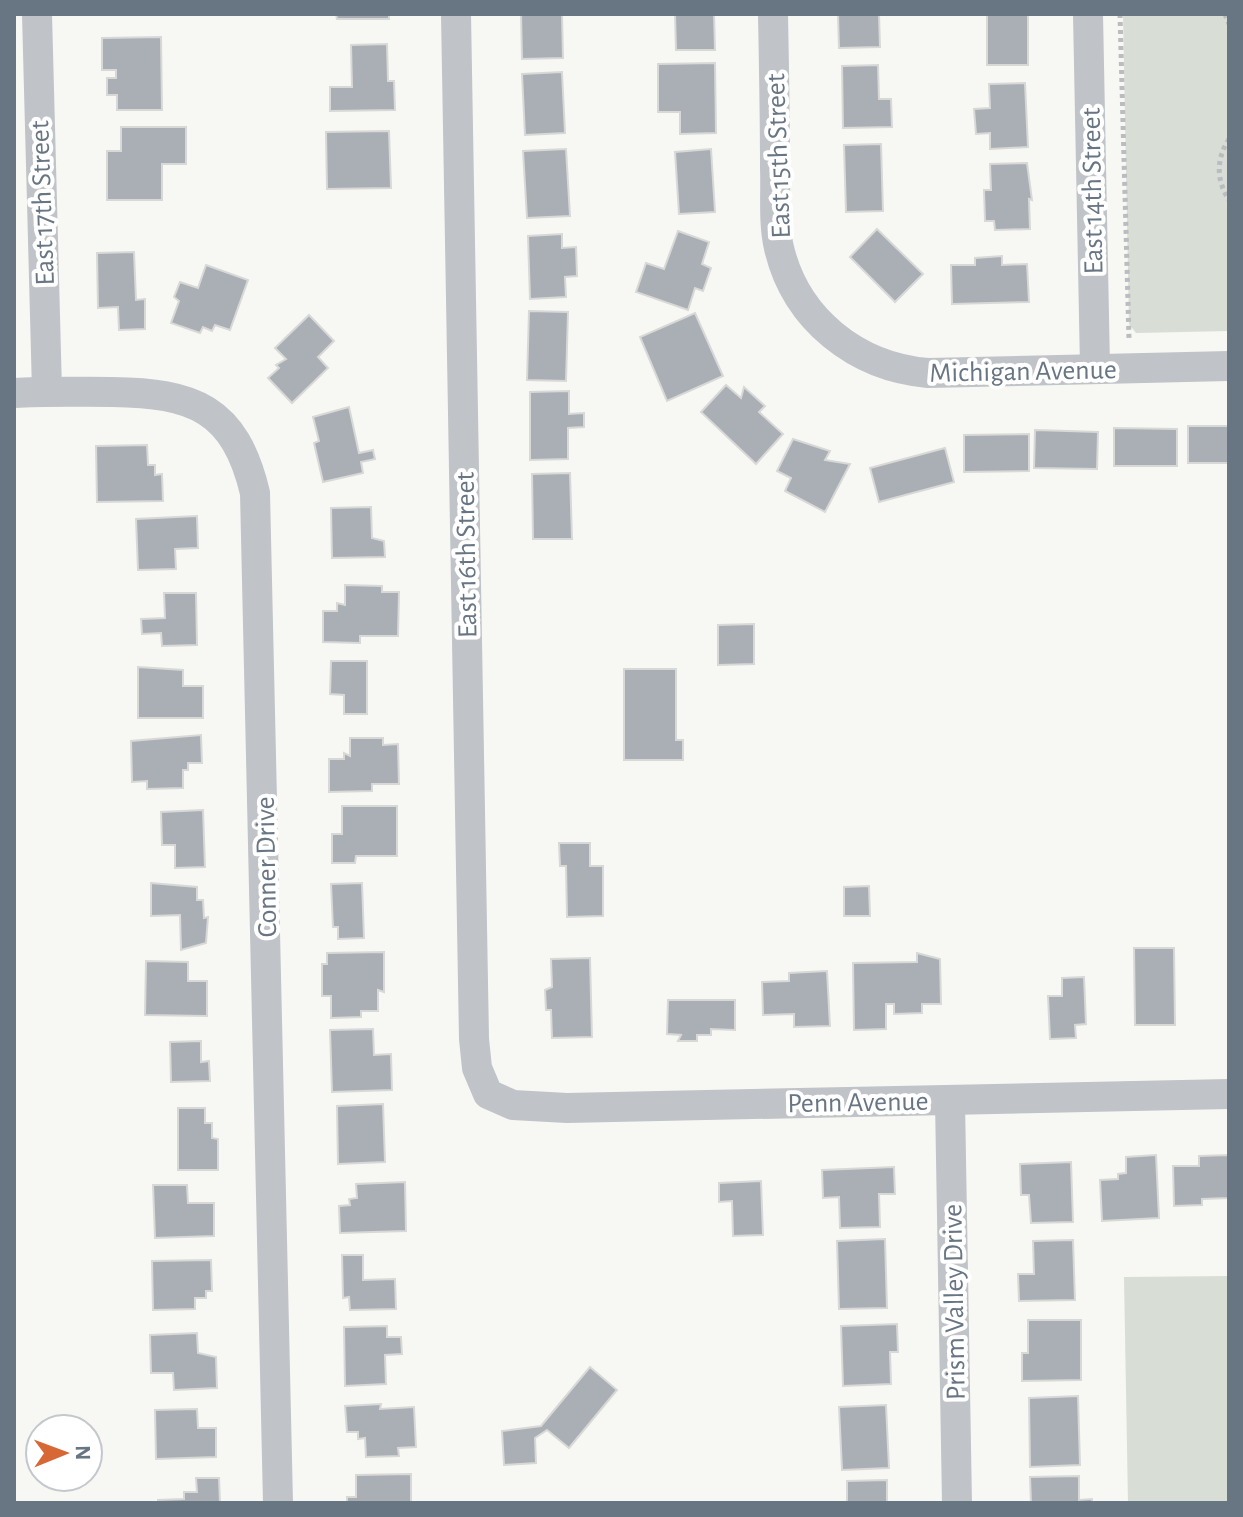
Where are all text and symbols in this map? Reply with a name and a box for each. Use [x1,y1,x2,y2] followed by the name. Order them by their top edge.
[762,73,796,239] street label: East 15th Street
[1078,107,1108,275] street label: East 14th Street
[26,120,60,286] street label: East 17th Street
[929,356,1117,388] street label: Michigan Avenue
[452,471,482,639] street label: East 16th Street
[252,796,282,938] street label: Conner Drive
[787,1088,929,1118] street label: Penn Avenue
[939,1204,971,1400] street label: Prism Valley Drive
[24,1413,104,1493] north arrow
[72,1445,94,1461] text: N

